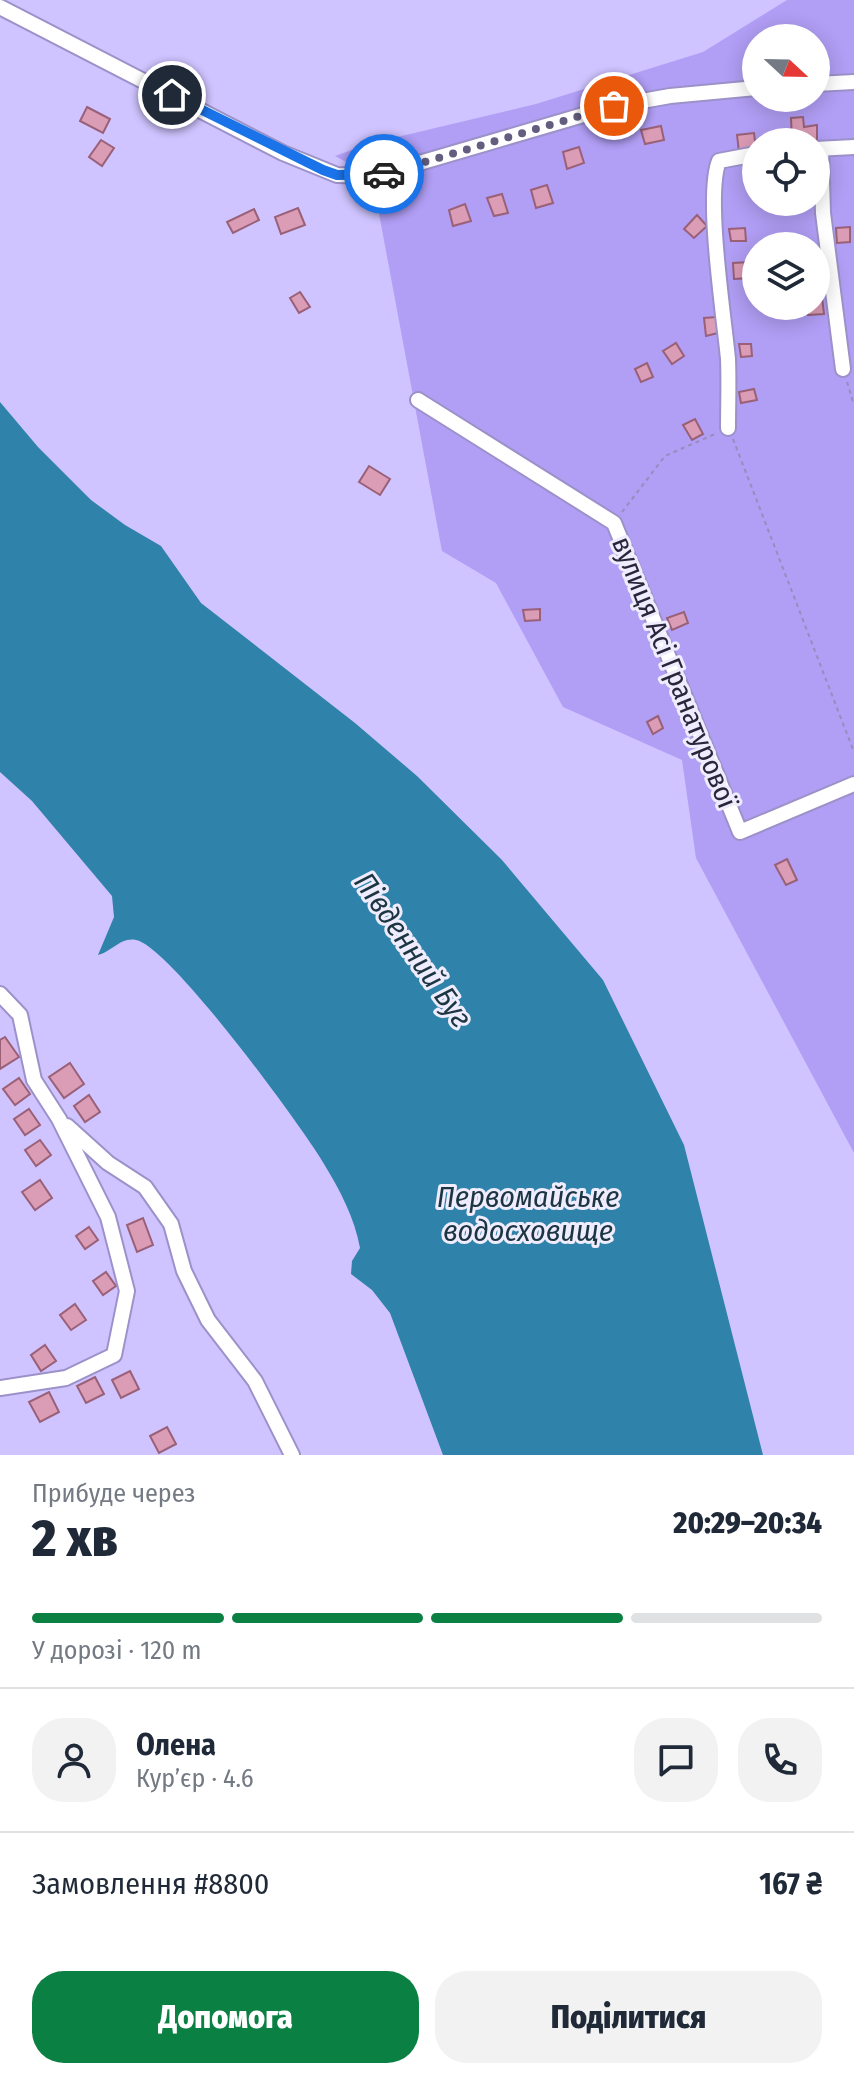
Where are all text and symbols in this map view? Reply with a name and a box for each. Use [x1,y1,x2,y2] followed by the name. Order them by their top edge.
[742,24,830,112] north arrow
[742,24,830,320] map controls
[138,61,206,129] pin
[580,72,648,140] pin
[150,73,194,117] icon: home
[592,84,636,128] icon: bag
[742,128,830,216] button: locate
[344,134,424,214] courier
[362,152,406,196] icon: car
[742,232,830,320] button: layers
[605,532,744,813] street label: вулиця Асі Гранатурової
[346,866,480,1034] water label: Південний Буг
[437,1179,619,1249] water label: Первомайське водосховище
[32,1478,195,1509] text: Прибуде через
[673,1505,822,1541] text: 20:29–20:34
[32,1507,118,1570] text: 2 хв
[32,1635,201,1666] text: У дорозі · 120 m
[32,1718,116,1802] button: person
[634,1718,718,1802] button: chat
[738,1718,822,1802] button: phone
[136,1727,216,1763] text: Олена
[136,1763,254,1794] text: Кур’єр · 4.6
[32,1866,269,1902] text: Замовлення #8800
[759,1866,822,1902] text: 167 ₴
[32,1971,419,2063] button: Допомога
[435,1971,822,2063] button: Поділитися

